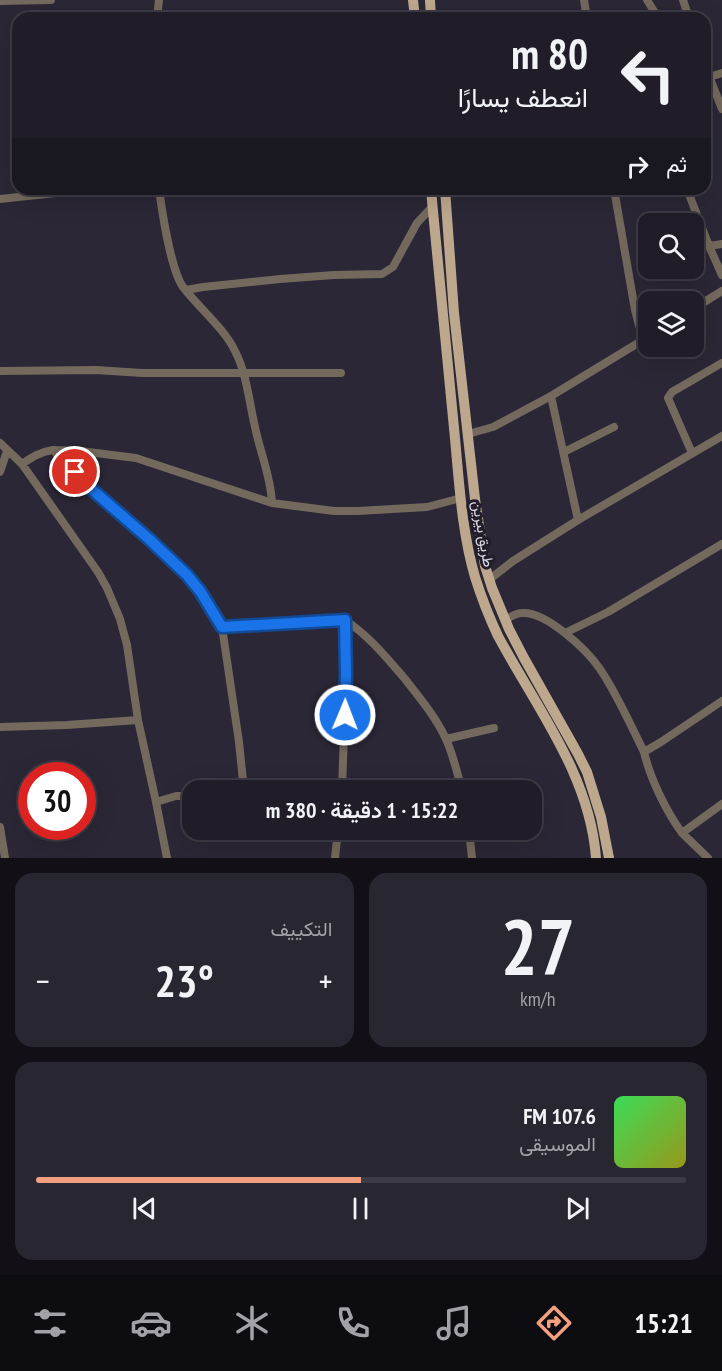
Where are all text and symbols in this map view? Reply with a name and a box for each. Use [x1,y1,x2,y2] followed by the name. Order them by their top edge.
[511,26,588,81] text: 80 m
[609,36,687,114] icon: left
[458,80,588,114] text: انعطف يسارًا
[621,150,654,183] icon: right
[666,150,687,178] text: ثم
[638,213,704,357] map controls
[638,213,704,279] button: search
[638,291,704,357] button: layers
[49,446,100,497] pin
[58,455,91,488] icon: arrive
[467,499,499,569] street label: طريق بيرين
[313,683,377,747] position arrow
[18,762,96,840] speed limit sign: 30
[266,796,458,824] text: 15:22 · 1 دقيقة · 380 m
[500,896,575,997] text: 27
[270,916,333,942] text: التكييف
[155,951,214,1009] text: 23°
[36,959,50,1002] text: −
[319,959,333,1002] text: +
[520,986,556,1012] text: km/h
[523,1102,596,1130] text: 107.6 FM
[519,1131,596,1157] text: الموسيقى
[128,1192,161,1225] icon: previous
[344,1192,377,1225] icon: pause
[561,1192,594,1225] icon: next
[29,1302,71,1344] icon: filters
[130,1302,172,1344] icon: car
[231,1302,273,1344] icon: climate
[332,1302,374,1344] icon: phone
[433,1302,475,1344] icon: music
[533,1302,575,1344] icon: directions
[634,1306,693,1340] text: 15:21

